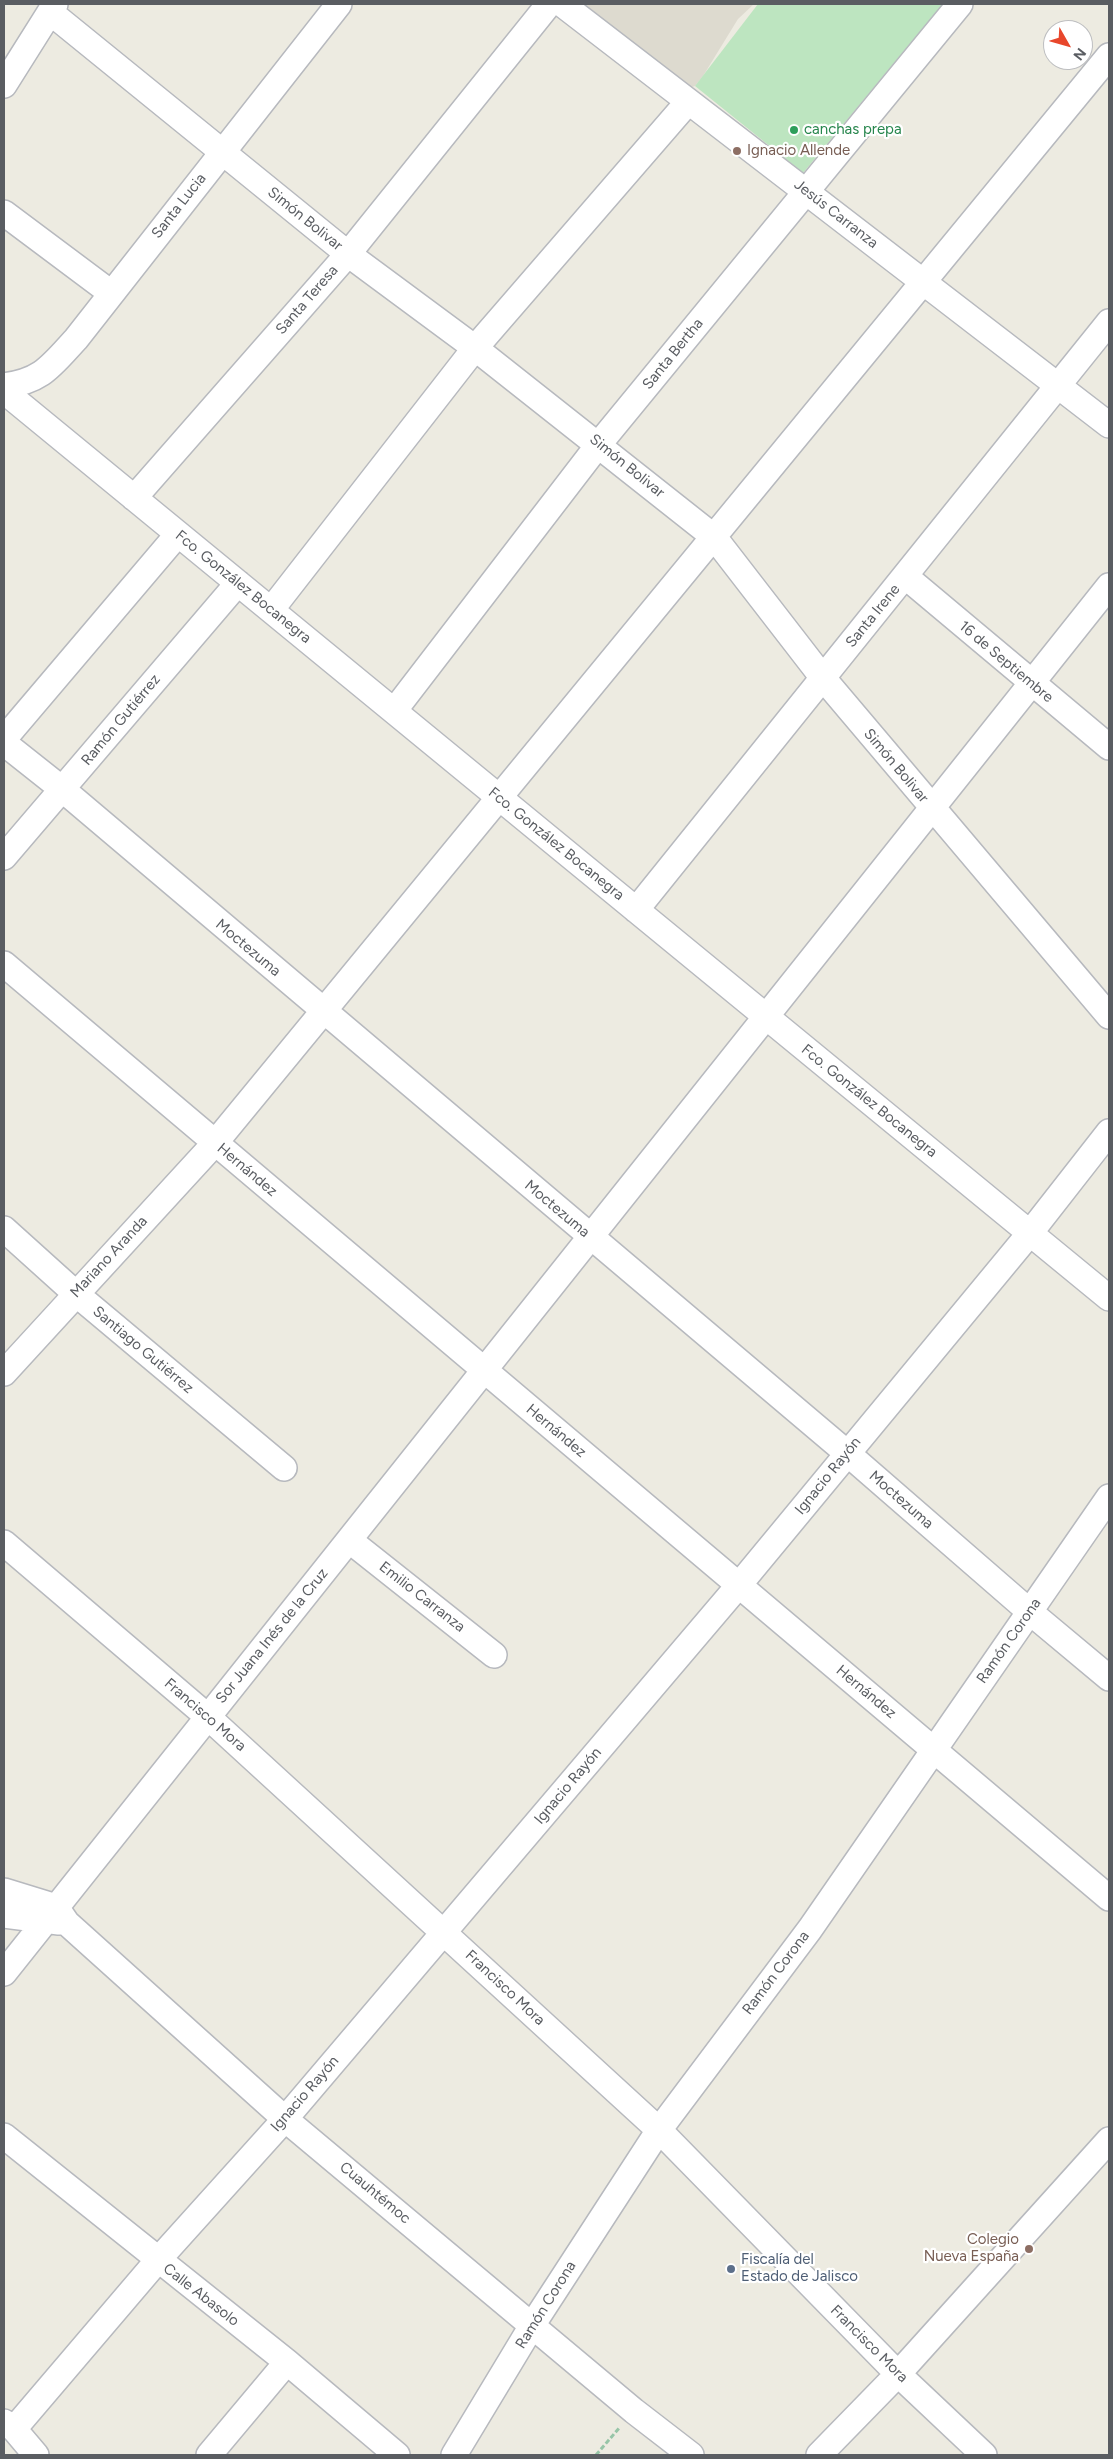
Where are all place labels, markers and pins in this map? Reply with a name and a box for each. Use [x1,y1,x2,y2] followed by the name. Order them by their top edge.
[804,121,902,139] place label: canchas prepa
[788,124,800,136] marker: canchas prepa
[747,142,850,160] place label: Ignacio Allende
[731,145,743,157] marker: Ignacio Allende
[924,2231,1019,2266] place label: Colegio Nueva España
[1023,2243,1035,2255] marker: Colegio Nueva España
[741,2251,858,2286] place label: Fiscalía del Estado de Jalisco
[725,2263,737,2275] marker: Fiscalía del Estado de Jalisco

